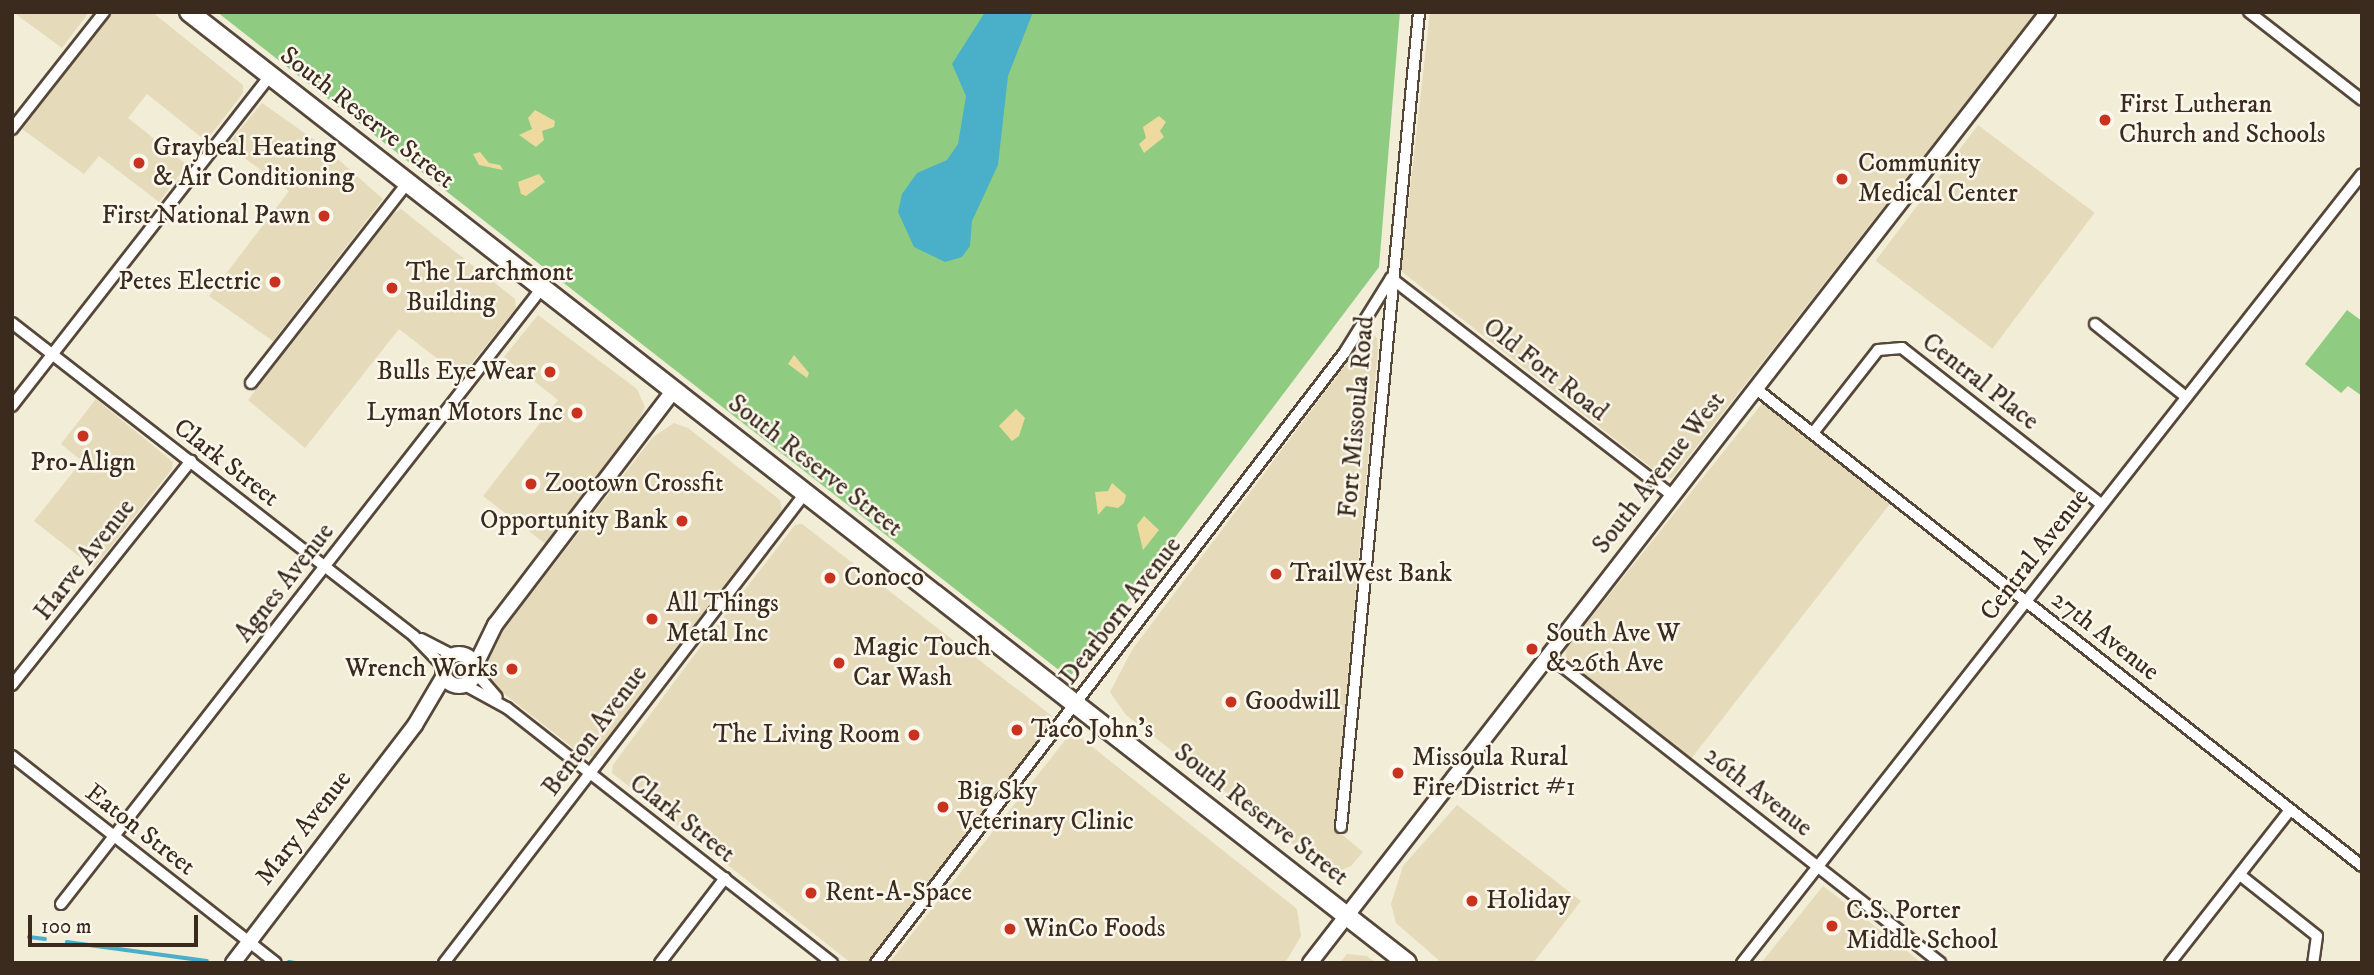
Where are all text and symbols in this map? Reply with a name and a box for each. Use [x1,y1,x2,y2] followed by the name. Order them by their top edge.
[273,40,461,196] street label: South Reserve Street
[2119,89,2325,150] place label: First Lutheran Church and Schools
[2097,112,2113,128] marker: First Lutheran Church and Schools
[153,132,354,194] place label: Graybeal Heating & Air Conditioning
[1858,148,2018,210] place label: Community Medical Center
[131,155,147,171] marker: Graybeal Heating & Air Conditioning
[1832,169,1852,189] marker: Community Medical Center
[101,200,310,232] place label: First National Pawn
[316,208,332,224] marker: First National Pawn
[406,257,574,318] place label: The Larchmont Building
[118,266,261,298] place label: Petes Electric
[267,274,283,290] marker: Petes Electric
[384,280,400,296] marker: The Larchmont Building
[1476,312,1614,428] street label: Old Fort Road
[1333,315,1381,519] street label: Fort Missoula Road
[1915,327,2045,437] street label: Central Place
[377,356,536,388] place label: Bulls Eye Wear
[542,364,558,380] marker: Bulls Eye Wear
[1586,386,1732,560] street label: South Avenue West
[721,388,909,544] street label: South Reserve Street
[366,397,563,429] place label: Lyman Motors Inc
[569,405,585,421] marker: Lyman Motors Inc
[167,412,285,514] street label: Clark Street
[75,428,91,444] marker: Pro-Align
[30,447,136,479] place label: Pro-Align
[545,468,724,500] place label: Zootown Crossfit
[523,476,539,492] marker: Zootown Crossfit
[1974,483,2096,627] street label: Central Avenue
[28,493,142,627] street label: Harve Avenue
[480,505,668,537] place label: Opportunity Bank
[674,513,690,529] marker: Opportunity Bank
[229,517,341,649] street label: Agnes Avenue
[1053,531,1189,691] street label: Dearborn Avenue
[1290,558,1452,590] place label: TrailWest Bank
[844,562,924,594] place label: Conoco
[1268,566,1284,582] marker: TrailWest Bank
[822,570,838,586] marker: Conoco
[2045,584,2165,688] street label: 27th Avenue
[666,588,779,650] place label: All Things Metal Inc
[644,611,660,627] marker: All Things Metal Inc
[1546,618,1680,680] place label: South Ave W & 26th Ave
[853,632,991,694] place label: Magic Touch Car Wash
[1524,641,1540,657] marker: South Ave W & 26th Ave
[345,653,498,685] place label: Wrench Works
[831,655,847,671] marker: Magic Touch Car Wash
[536,659,654,803] street label: Benton Avenue
[504,661,520,677] marker: Wrench Works
[1245,686,1340,718] place label: Goodwill
[1223,694,1239,710] marker: Goodwill
[1031,714,1153,746] place label: Taco John's
[713,719,900,751] place label: The Living Room
[1009,722,1025,738] marker: Taco John's
[906,727,922,743] marker: The Living Room
[1167,737,1355,893] street label: South Reserve Street
[1698,740,1818,844] street label: 26th Avenue
[1412,742,1576,804] place label: Missoula Rural Fire District #1
[249,764,359,892] street label: Mary Avenue
[1390,765,1406,781] marker: Missoula Rural Fire District #1
[623,768,741,870] street label: Clark Street
[957,776,1134,838] place label: Big Sky Veterinary Clinic
[79,777,201,883] street label: Eaton Street
[935,799,951,815] marker: Big Sky Veterinary Clinic
[825,877,972,909] place label: Rent-A-Space
[803,885,819,901] marker: Rent-A-Space
[1486,885,1571,917] place label: Holiday
[1464,893,1480,909] marker: Holiday
[1846,895,1998,956] place label: C.S. Porter Middle School
[32,902,201,946] scale bar
[1024,913,1165,945] place label: WinCo Foods
[41,914,92,940] text: 100 m
[1824,918,1840,934] marker: C.S. Porter Middle School
[1002,921,1018,937] marker: WinCo Foods

